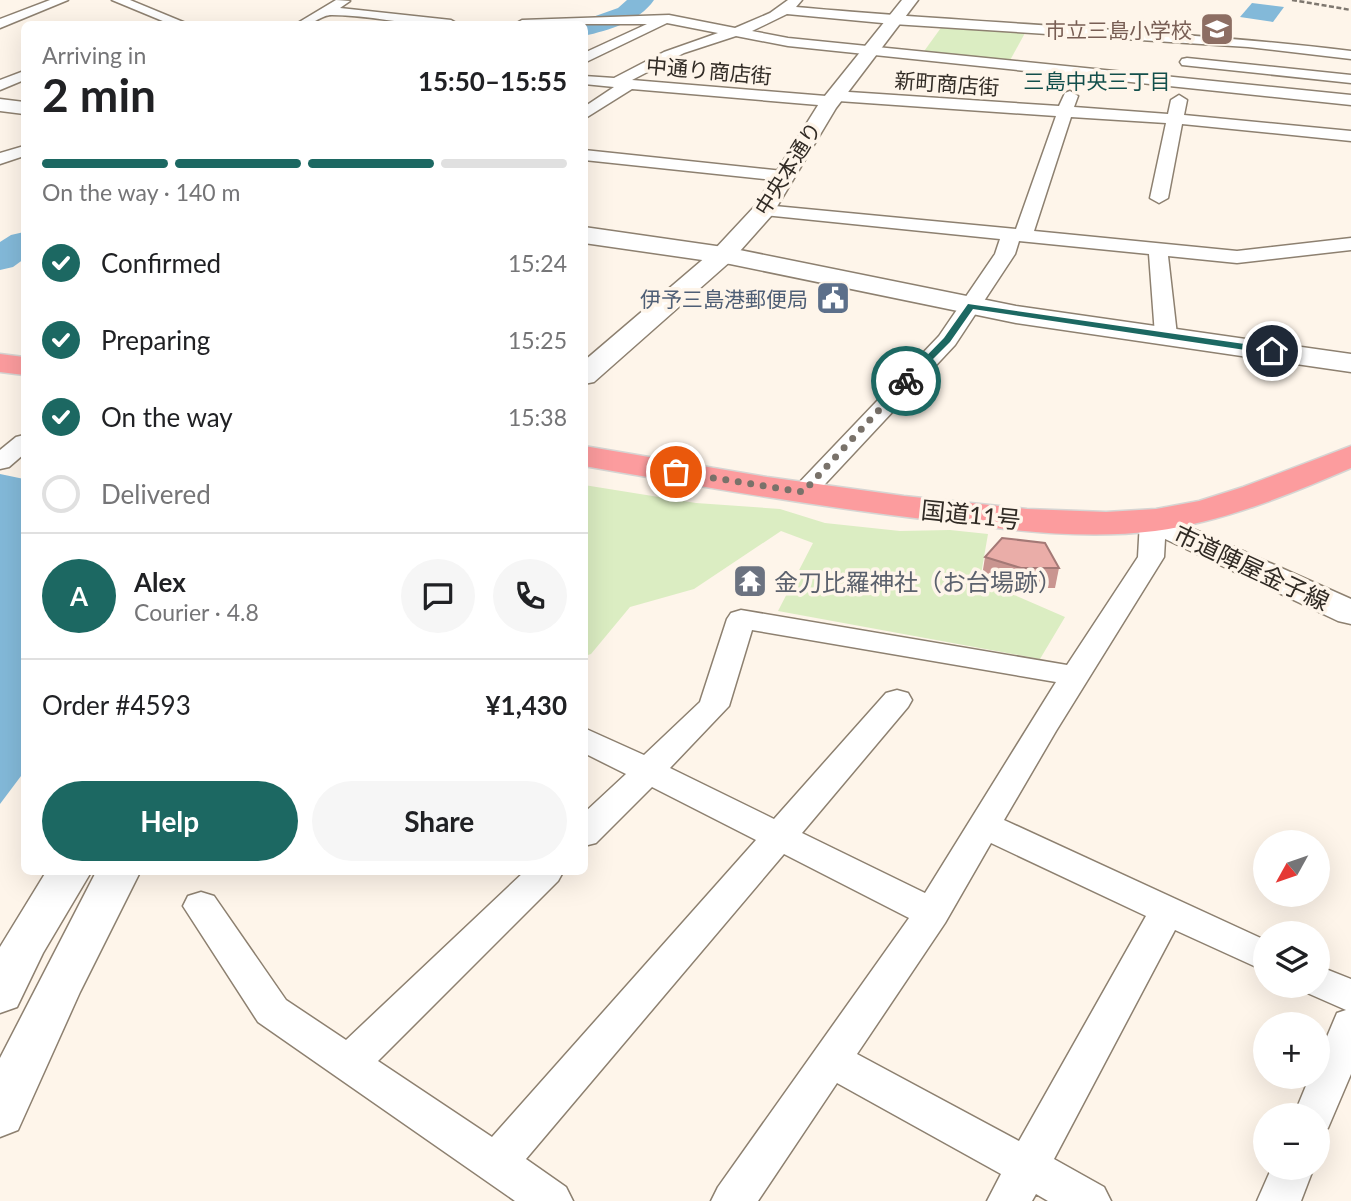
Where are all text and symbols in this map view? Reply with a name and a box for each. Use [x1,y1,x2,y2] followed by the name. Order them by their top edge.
[1198,10,1236,48] school or university icon: 市立三島小学校
[1045,17,1192,42] place label: 市立三島小学校
[42,41,146,69] text: Arriving in
[645,52,773,88] street label: 中通り商店街
[418,65,567,97] text: 15:50–15:55
[42,67,156,122] text: 2 min
[894,67,1000,99] street label: 新町商店街
[1024,68,1171,93] district label: 三島中央三丁目
[749,117,825,219] street label: 中央本通り
[42,178,241,206] text: On the way · 140 m
[42,244,80,282] icon: check
[101,247,221,279] text: Confirmed
[508,249,567,277] text: 15:24
[814,279,852,317] public building icon: 伊予三島港郵便局
[640,286,808,311] place label: 伊予三島港郵便局
[42,321,80,359] icon: check
[1242,321,1302,381] pin
[101,324,210,356] text: Preparing
[508,326,567,354] text: 15:25
[1253,332,1291,370] icon: home
[871,346,941,416] courier
[887,362,925,400] icon: bike
[42,398,80,436] icon: check
[101,401,233,433] text: On the way
[508,403,567,431] text: 15:38
[646,442,706,502] pin
[657,453,695,491] icon: bag
[101,478,211,510] text: Delivered
[920,494,1022,534] street label: 国道11号
[1170,518,1334,616] street label: 市道陣屋金子線
[401,559,475,633] button: chat
[493,559,567,633] button: phone
[731,562,769,600] temple icon: 金刀比羅神社（お台場跡）
[134,566,186,598] text: Alex
[774,567,1062,596] place label: 金刀比羅神社（お台場跡）
[70,580,88,612] text: A
[134,598,259,626] text: Courier · 4.8
[42,689,191,721] text: Order #4593
[486,689,567,721] text: ¥1,430
[42,781,298,861] button: Help
[312,781,567,861] button: Share
[1253,830,1330,906] north arrow
[1253,830,1330,1180] map controls
[1253,921,1330,998] button: layers
[1253,1012,1330,1089] button: +
[1253,1103,1330,1180] button: −

